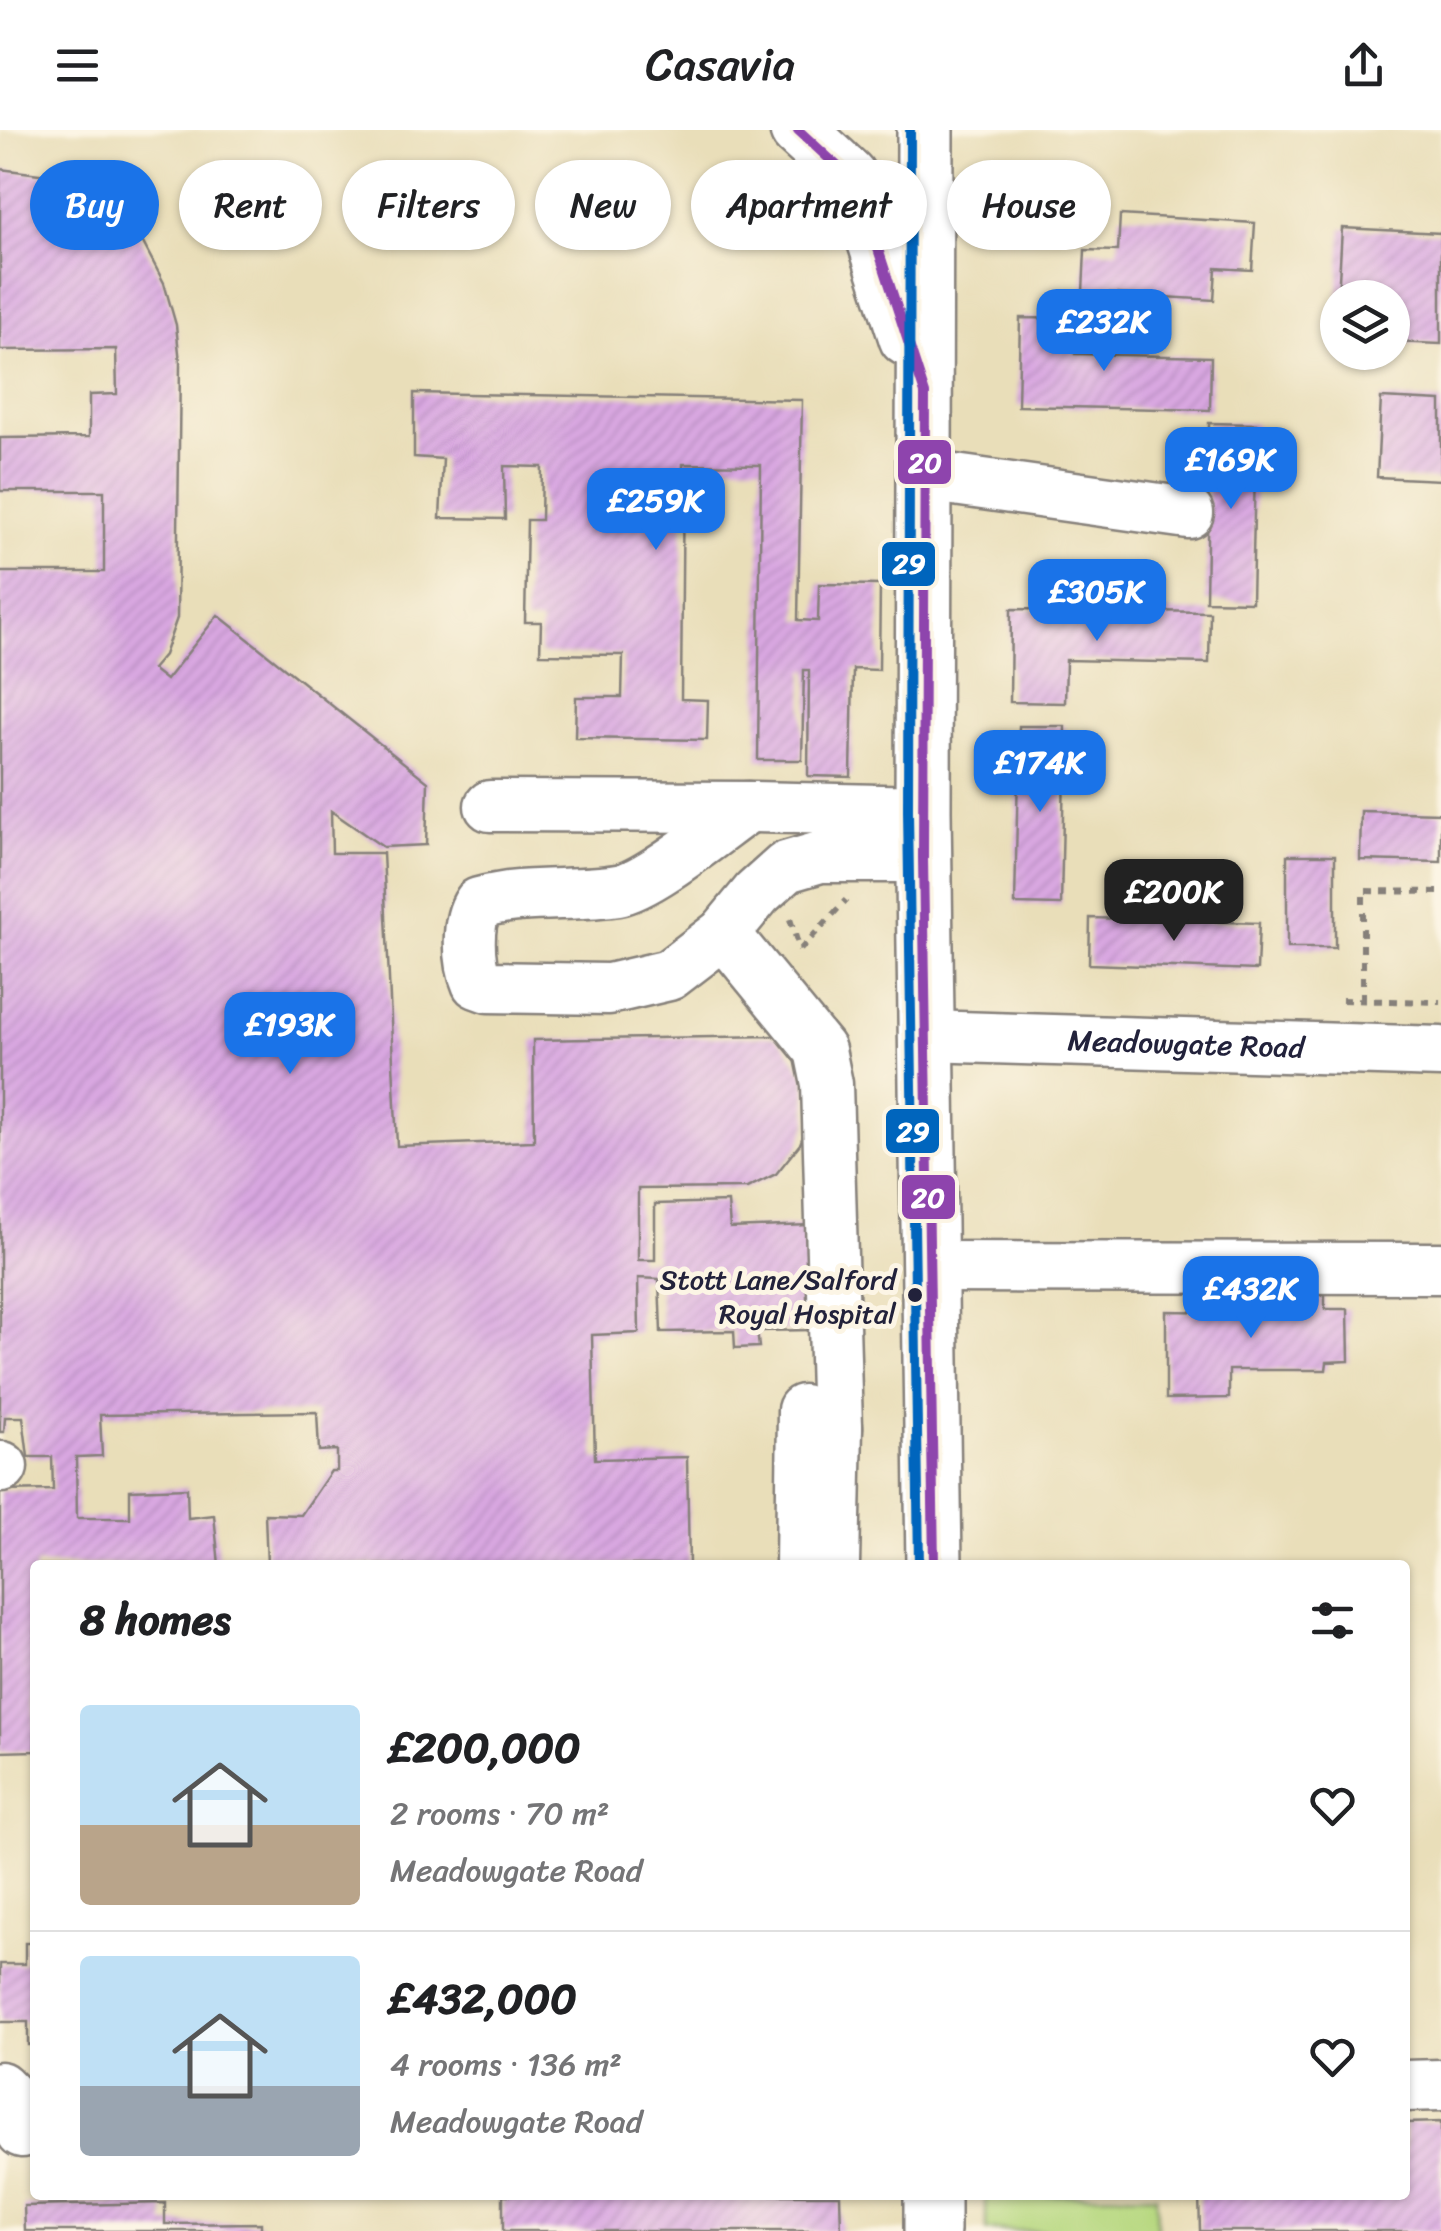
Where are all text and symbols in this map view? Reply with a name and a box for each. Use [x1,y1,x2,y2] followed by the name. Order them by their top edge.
[646,25,795,105] text: Casavia
[50,38,105,93] icon: menu
[1336,38,1391,93] icon: share
[30,160,159,250] chip: Buy
[179,160,322,250] chip: Rent
[342,160,515,250] chip: Filters
[535,160,671,250] chip: New
[691,160,927,250] chip: Apartment
[947,160,1111,250] chip: House
[1320,280,1410,370] map controls
[1320,280,1410,370] button: layers
[1034,289,1174,374] pin: £232K
[1059,293,1149,350] text: £232K
[1161,427,1301,512] pin: £169K
[1187,431,1275,488] text: £169K
[896,438,953,486] line badge: 20
[907,438,942,487] text: 20
[586,468,726,553] pin: £259K
[609,472,703,529] text: £259K
[891,539,926,588] text: 29
[880,540,937,588] line badge: 29
[1027,559,1167,644] pin: £305K
[1050,563,1144,620] text: £305K
[970,730,1110,815] pin: £174K
[996,734,1084,791] text: £174K
[1104,859,1244,944] pin: £200K
[1126,863,1222,920] text: £200K
[220,992,360,1077] pin: £193K
[246,996,334,1053] text: £193K
[1067,1013,1307,1075] street label: Meadowgate Road
[884,1107,941,1155] line badge: 29
[895,1107,930,1156] text: 29
[900,1173,957,1221] line badge: 20
[910,1173,945,1222] text: 20
[660,1255,898,1338] place label: Stott Lane/Salford Royal Hospital
[1181,1256,1321,1341] pin: £432K
[1205,1260,1297,1317] text: £432K
[905,1285,925,1305] marker: Stott Lane/Salford Royal Hospital
[80,1583,231,1657] text: 8 homes
[1305,1593,1360,1648] icon: filters
[390,1711,581,1785] text: £200,000
[160,1745,280,1865] icon: home
[1305,1778,1360,1833] icon: heart
[390,1785,609,1842] text: 2 rooms · 70 m²
[390,1842,643,1899] text: Meadowgate Road
[390,1962,577,2036] text: £432,000
[160,1996,280,2116] icon: home
[1305,2029,1360,2084] icon: heart
[390,2036,622,2093] text: 4 rooms · 136 m²
[390,2093,643,2150] text: Meadowgate Road

